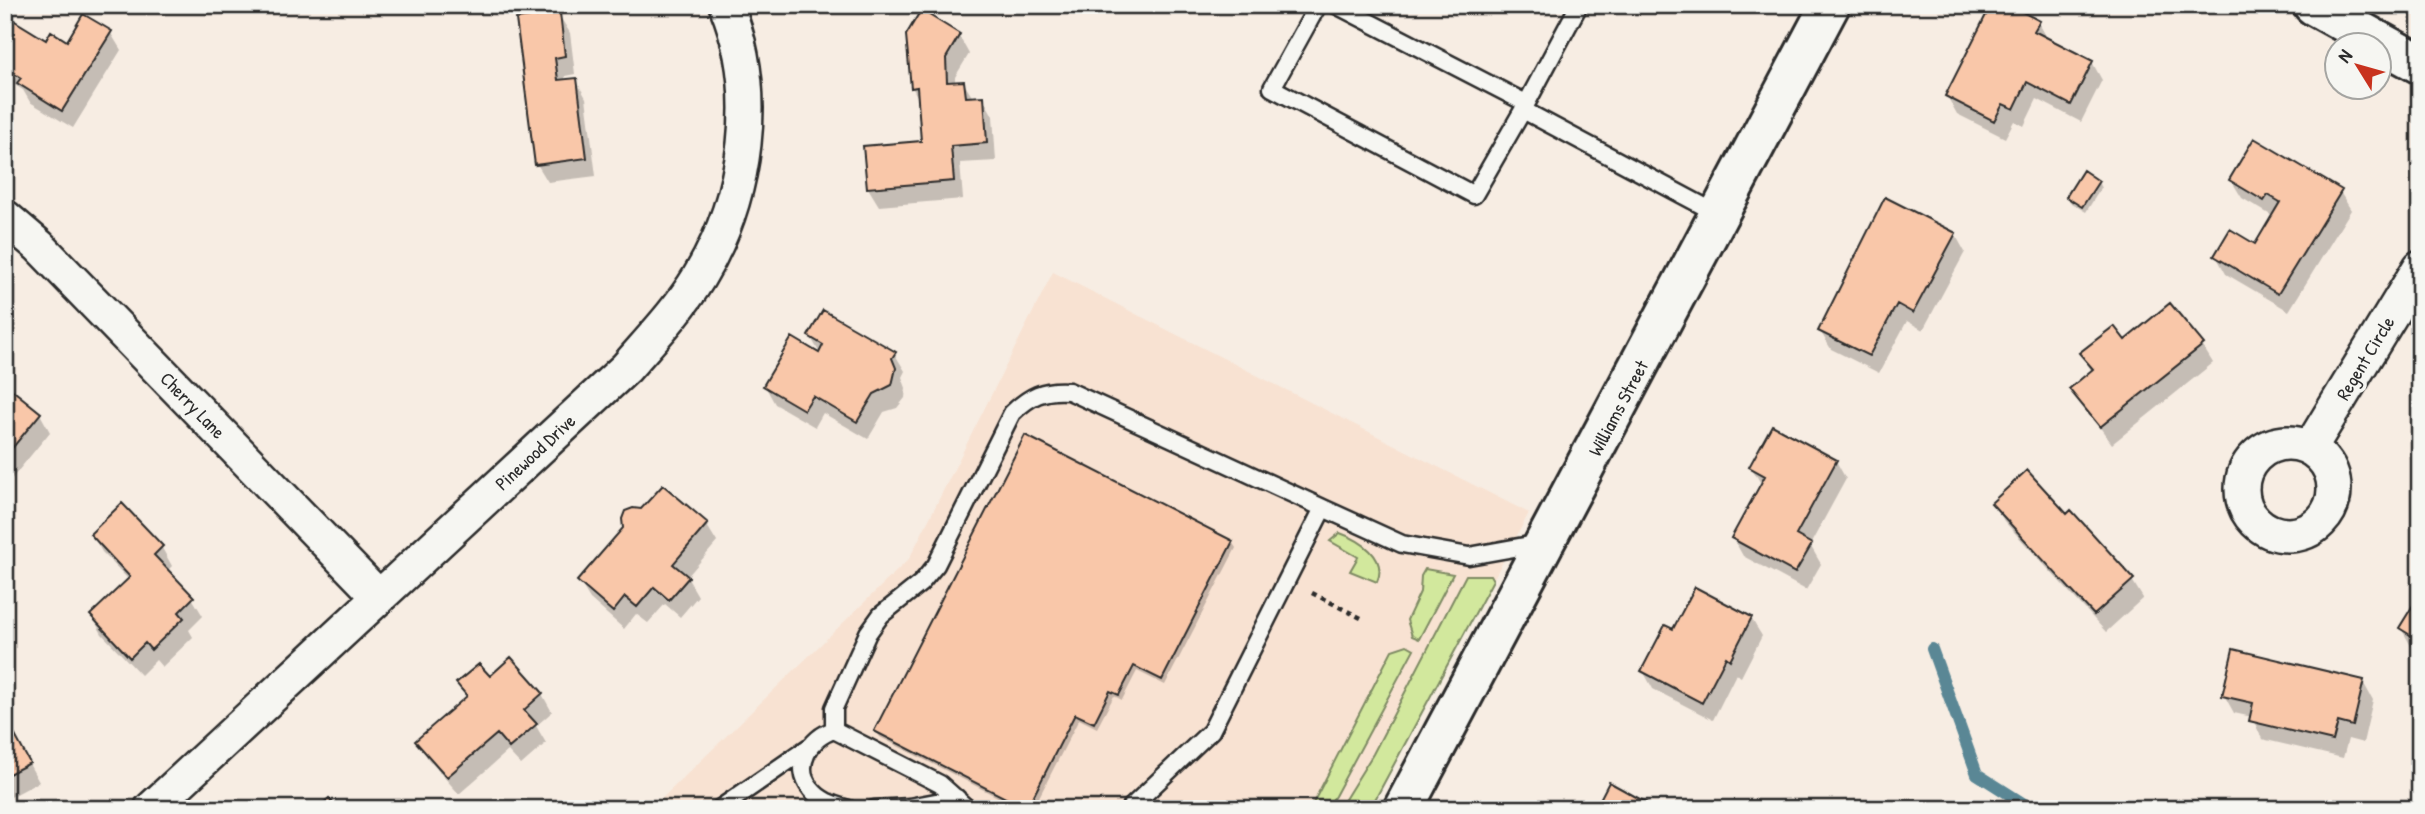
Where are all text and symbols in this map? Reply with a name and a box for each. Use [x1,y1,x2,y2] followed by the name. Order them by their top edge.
[2324,32,2394,102] north arrow
[2331,44,2358,68] text: N
[2330,311,2400,405] street label: Regent Circle
[1582,355,1654,460] street label: Williams Street
[155,366,232,444] street label: Cherry Lane
[489,408,581,496] street label: Pinewood Drive

